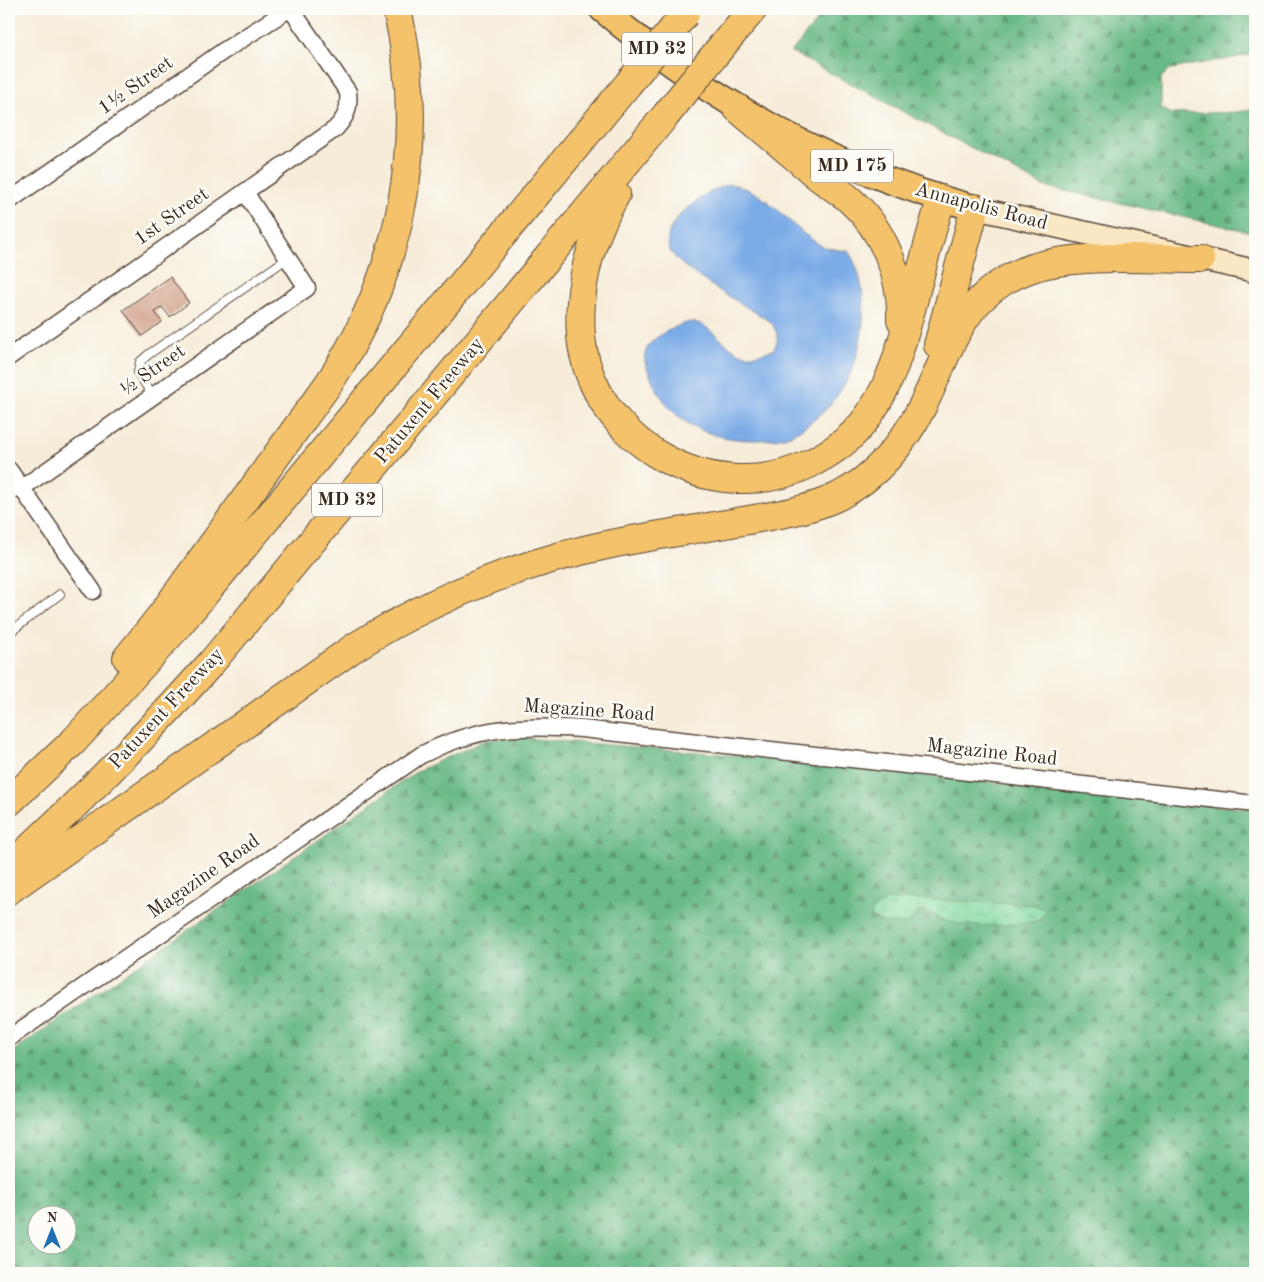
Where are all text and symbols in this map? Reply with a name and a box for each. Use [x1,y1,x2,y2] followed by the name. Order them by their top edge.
[622,33,692,66] road number: MD 32
[95,53,177,119] street label: 1½ Street
[811,150,893,182] road number: MD 175
[912,180,1050,234] street label: Annapolis Road
[131,184,213,250] street label: 1st Street
[372,334,489,468] street label: Patuxent Freeway
[117,341,189,401] street label: ½ Street
[312,484,382,516] road number: MD 32
[106,644,228,774] street label: Patuxent Freeway
[523,696,655,726] street label: Magazine Road
[925,736,1059,770] street label: Magazine Road
[144,831,264,923] street label: Magazine Road
[28,1204,78,1254] north arrow
[47,1211,58,1225] text: N

